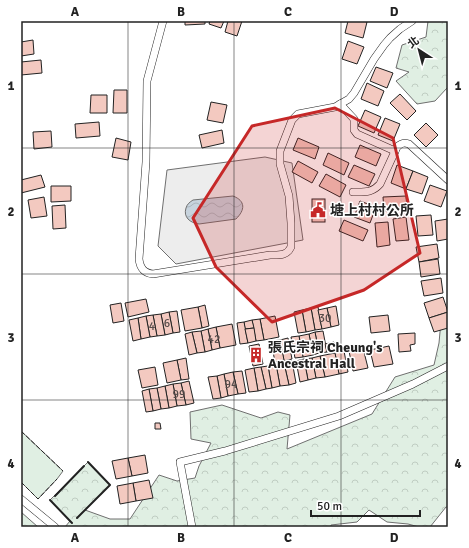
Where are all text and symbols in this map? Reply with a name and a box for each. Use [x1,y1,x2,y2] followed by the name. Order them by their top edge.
[71,4,80,20] text: A
[177,4,185,20] text: B
[284,4,292,20] text: C
[390,4,399,20] text: D
[399,30,439,70] north arrow
[405,34,422,51] text: 北
[7,78,15,94] text: 1
[454,78,462,94] text: 1
[309,201,327,219] public building icon: 塘上村村公所
[330,202,414,219] place label: 塘上村村公所
[7,204,15,220] text: 2
[454,204,462,220] text: 2
[319,311,331,326] house number: 30
[164,316,170,331] house number: 6
[149,319,156,334] house number: 4
[7,330,15,346] text: 3
[454,330,462,346] text: 3
[208,332,220,347] house number: 42
[268,339,382,372] place label: 張氏宗祠 Cheung's Ancestral Hall
[247,346,265,364] building icon: 張氏宗祠 Cheung's Ancestral Hall
[225,377,238,392] house number: 94
[173,387,185,402] house number: 99
[7,456,15,472] text: 4
[454,456,462,472] text: 4
[311,492,420,518] scale bar
[317,499,342,514] text: 50 m
[71,530,80,546] text: A
[177,530,185,546] text: B
[284,530,292,546] text: C
[390,530,399,546] text: D

